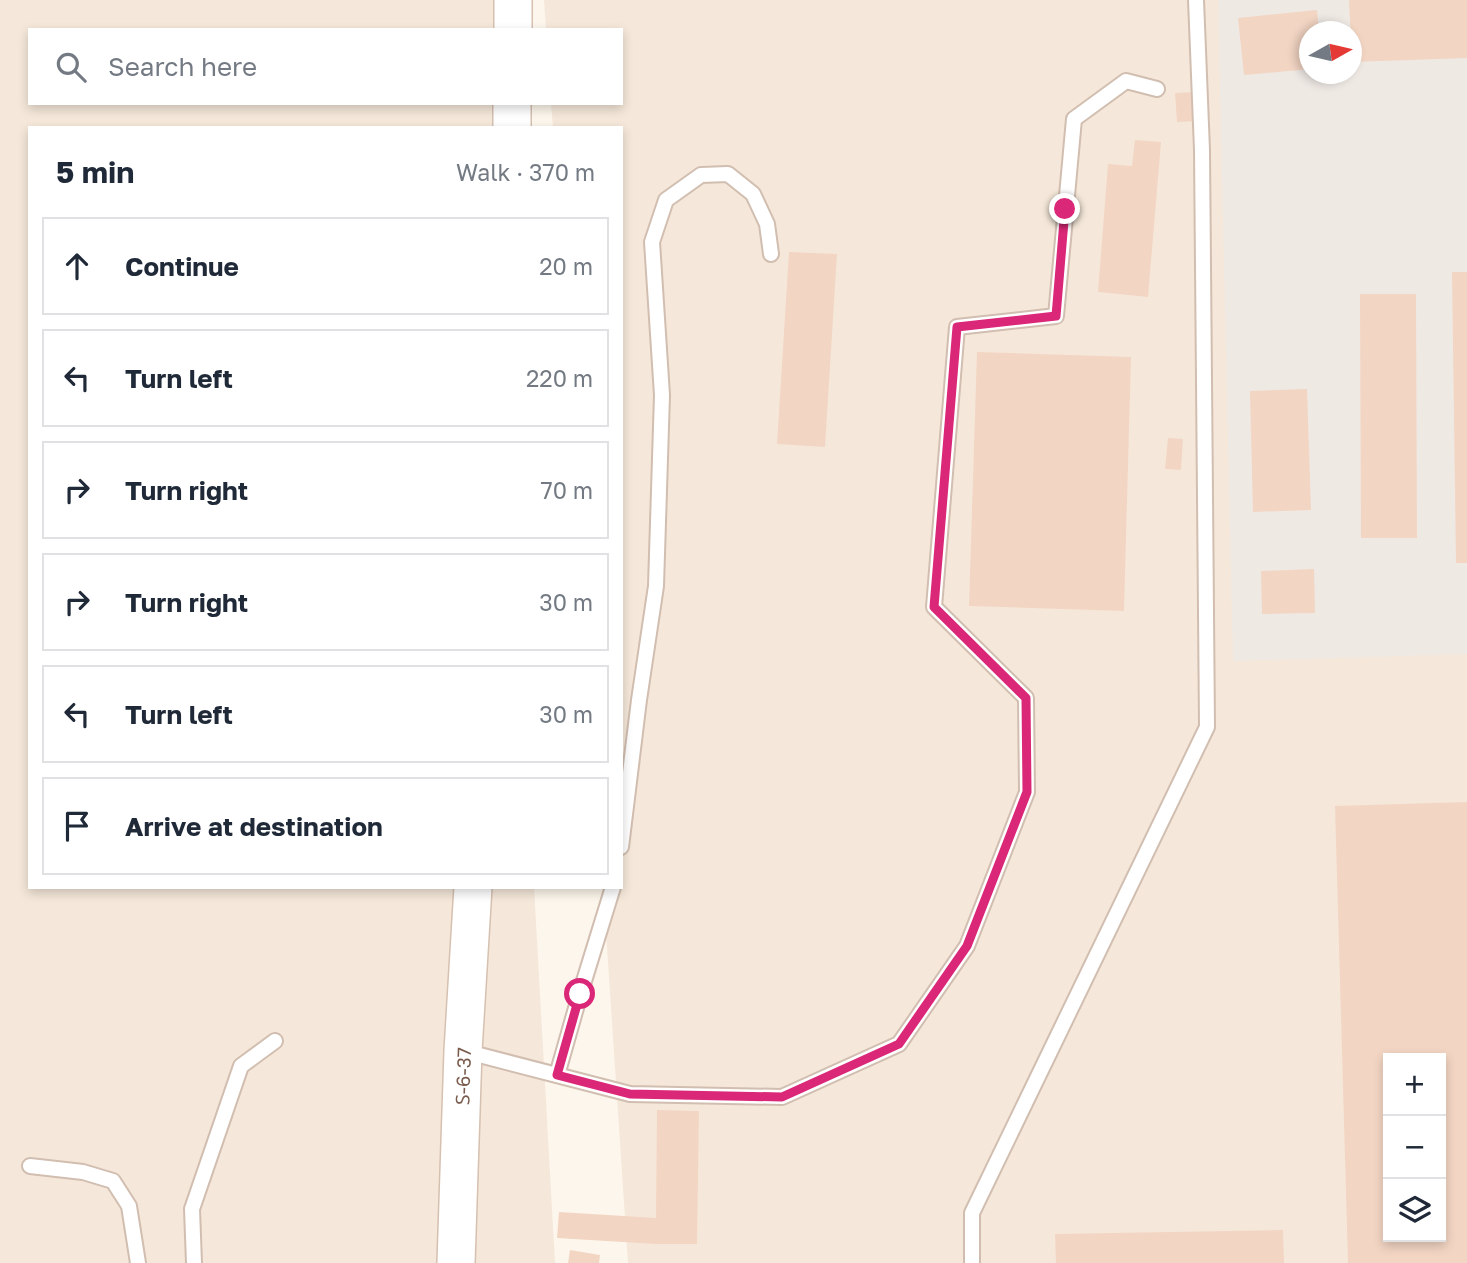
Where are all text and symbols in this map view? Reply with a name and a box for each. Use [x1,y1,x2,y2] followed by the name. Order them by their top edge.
[1299,21,1362,84] north arrow
[28,28,623,105] search box
[52,48,90,86] icon: search
[108,51,257,82] text: Search here
[56,154,134,190] text: 5 min
[456,158,595,186] text: Walk · 370 m
[1049,193,1080,224] route end
[58,247,96,285] icon: ahead
[125,251,239,282] text: Continue
[539,252,593,280] text: 20 m
[58,359,96,397] icon: left
[125,363,233,394] text: Turn left
[526,364,593,392] text: 220 m
[58,471,96,509] icon: right
[125,475,248,506] text: Turn right
[540,476,593,504] text: 70 m
[58,583,96,621] icon: right
[125,587,248,618] text: Turn right
[539,588,593,616] text: 30 m
[58,695,96,733] icon: left
[125,699,233,730] text: Turn left
[539,700,593,728] text: 30 m
[58,807,96,845] icon: arrive
[125,811,383,842] text: Arrive at destination
[564,978,595,1009] route start
[450,1047,475,1105] street label: Տ-6-37
[1383,1053,1446,1242] map controls
[1383,1053,1446,1116] button: +
[1383,1116,1446,1179] button: −
[1383,1179,1446,1242] button: layers

